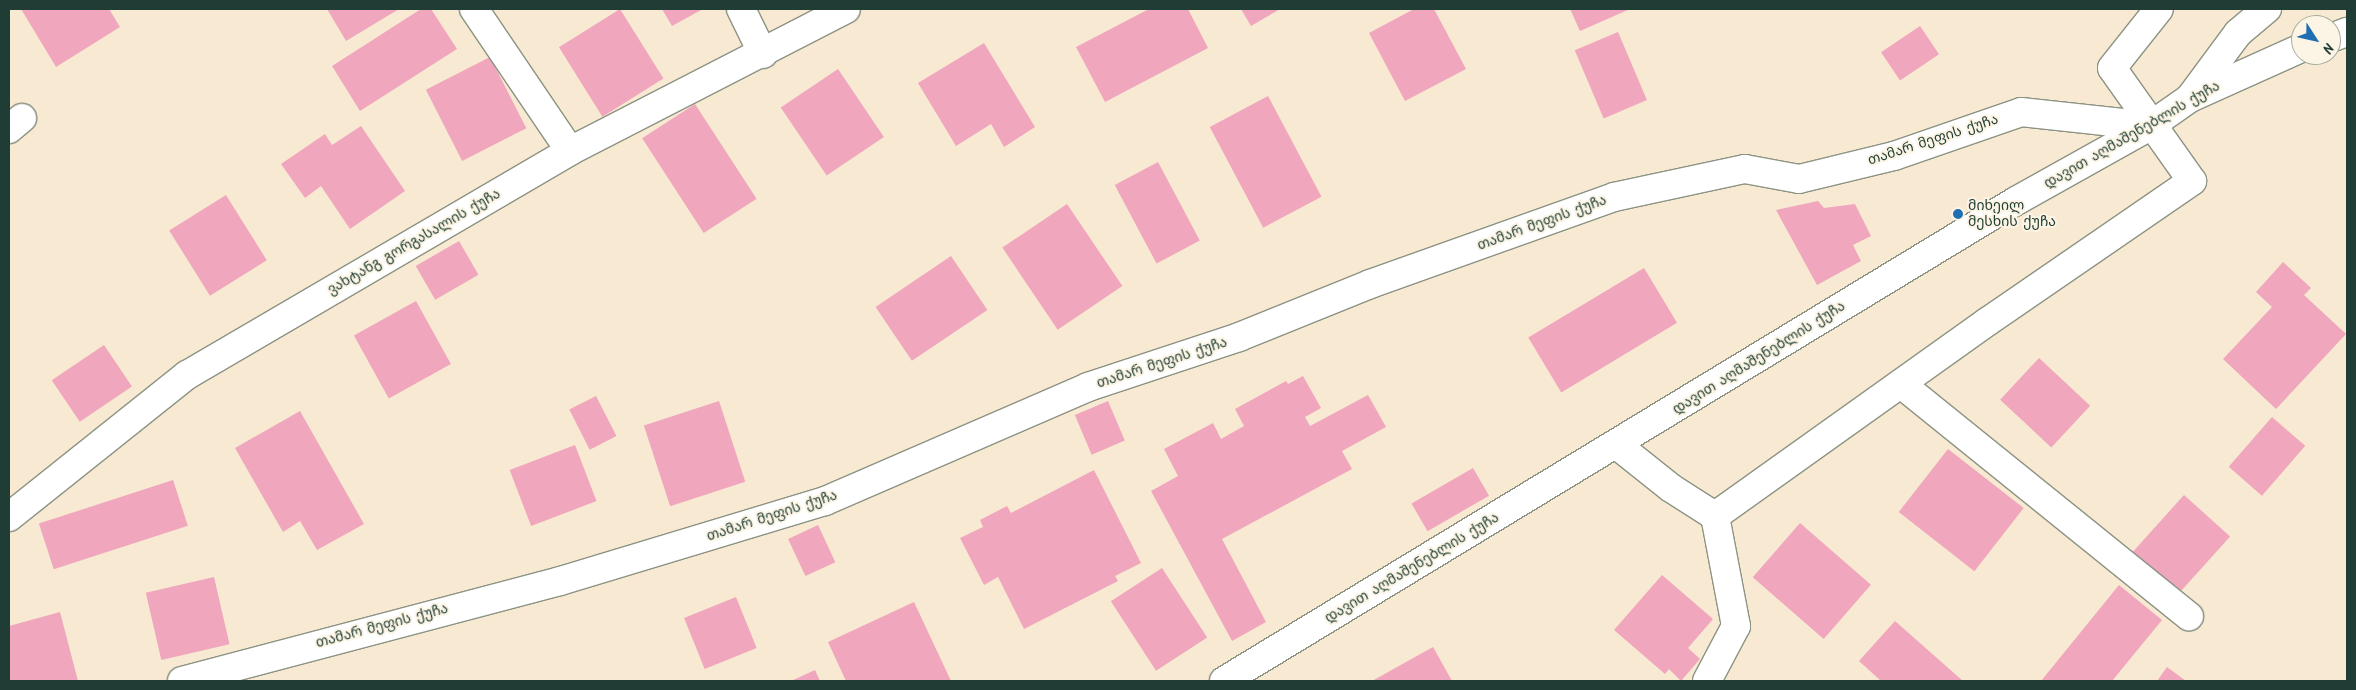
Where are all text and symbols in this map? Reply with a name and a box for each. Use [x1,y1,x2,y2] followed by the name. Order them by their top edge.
[2291,15,2341,65] north arrow
[2316,38,2339,58] text: N
[2041,78,2223,192] street label: დავით აღმაშენებლის ქუჩა
[1866,111,2000,169] street label: თამარ მეფის ქუჩა
[325,185,503,299] street label: ვახტანგ გორგასალის ქუჩა
[1475,192,1609,254] street label: თამარ მეფის ქუჩა
[1968,198,2056,230] place label: მიხეილ მესხის ქუჩა
[1952,208,1964,220] marker: მიხეილ მესხის ქუჩა
[1670,298,1848,418] street label: დავით აღმაშენებლის ქუჩა
[1095,334,1229,392] street label: თამარ მეფის ქუჩა
[705,487,839,545] street label: თამარ მეფის ქუჩა
[1322,509,1502,627] street label: დავით აღმაშენებლის ქუჩა
[314,600,450,652] street label: თამარ მეფის ქუჩა

